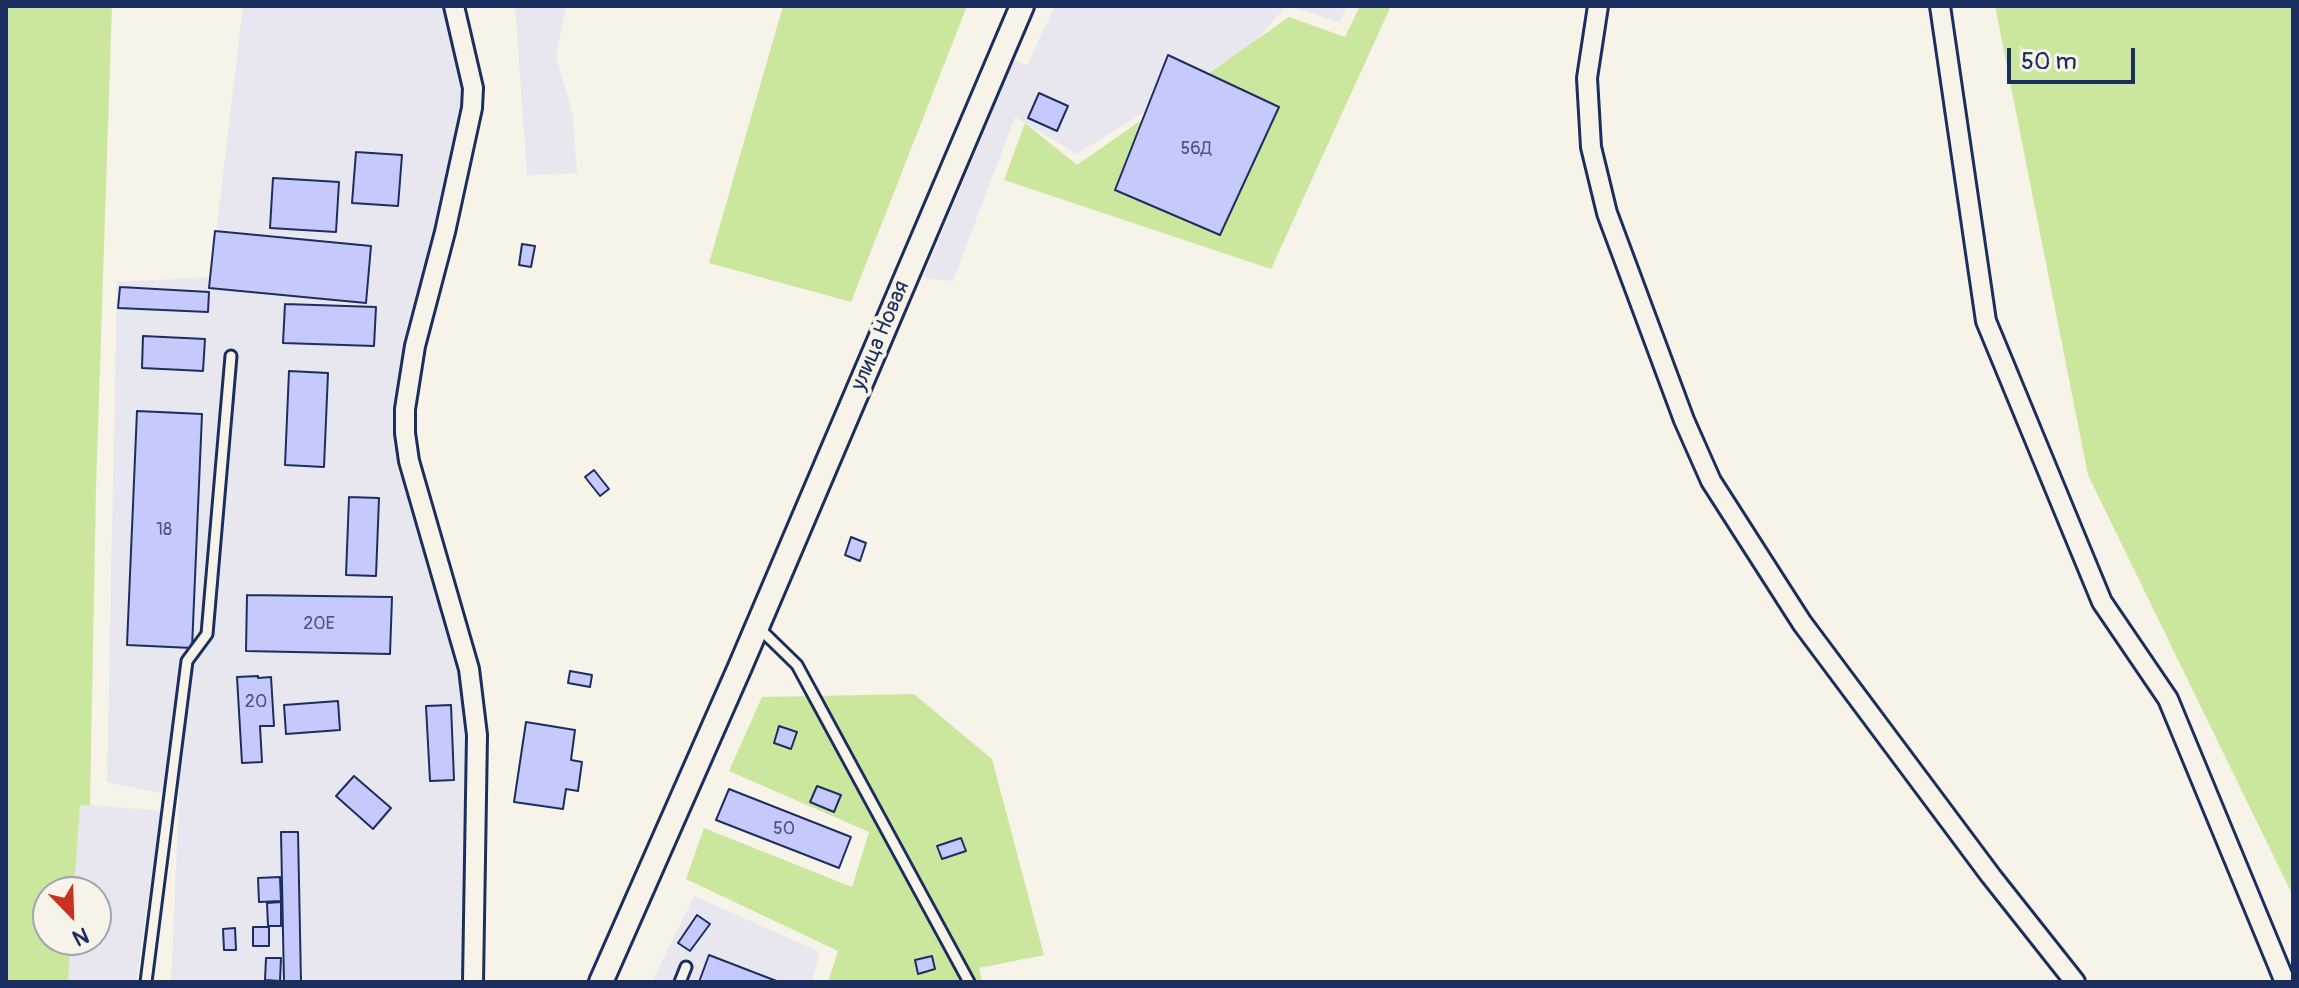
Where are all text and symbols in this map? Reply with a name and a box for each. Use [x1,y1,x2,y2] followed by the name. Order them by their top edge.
[2011,32,2139,82] scale bar
[2021,47,2077,76] text: 50 m
[1180,138,1212,160] house number: 56Д
[846,277,916,395] street label: улица Новая
[156,519,172,541] house number: 18
[303,613,335,635] house number: 20Е
[245,691,267,713] house number: 20
[773,818,795,840] house number: 50
[32,876,112,956] north arrow
[68,920,93,952] text: N

